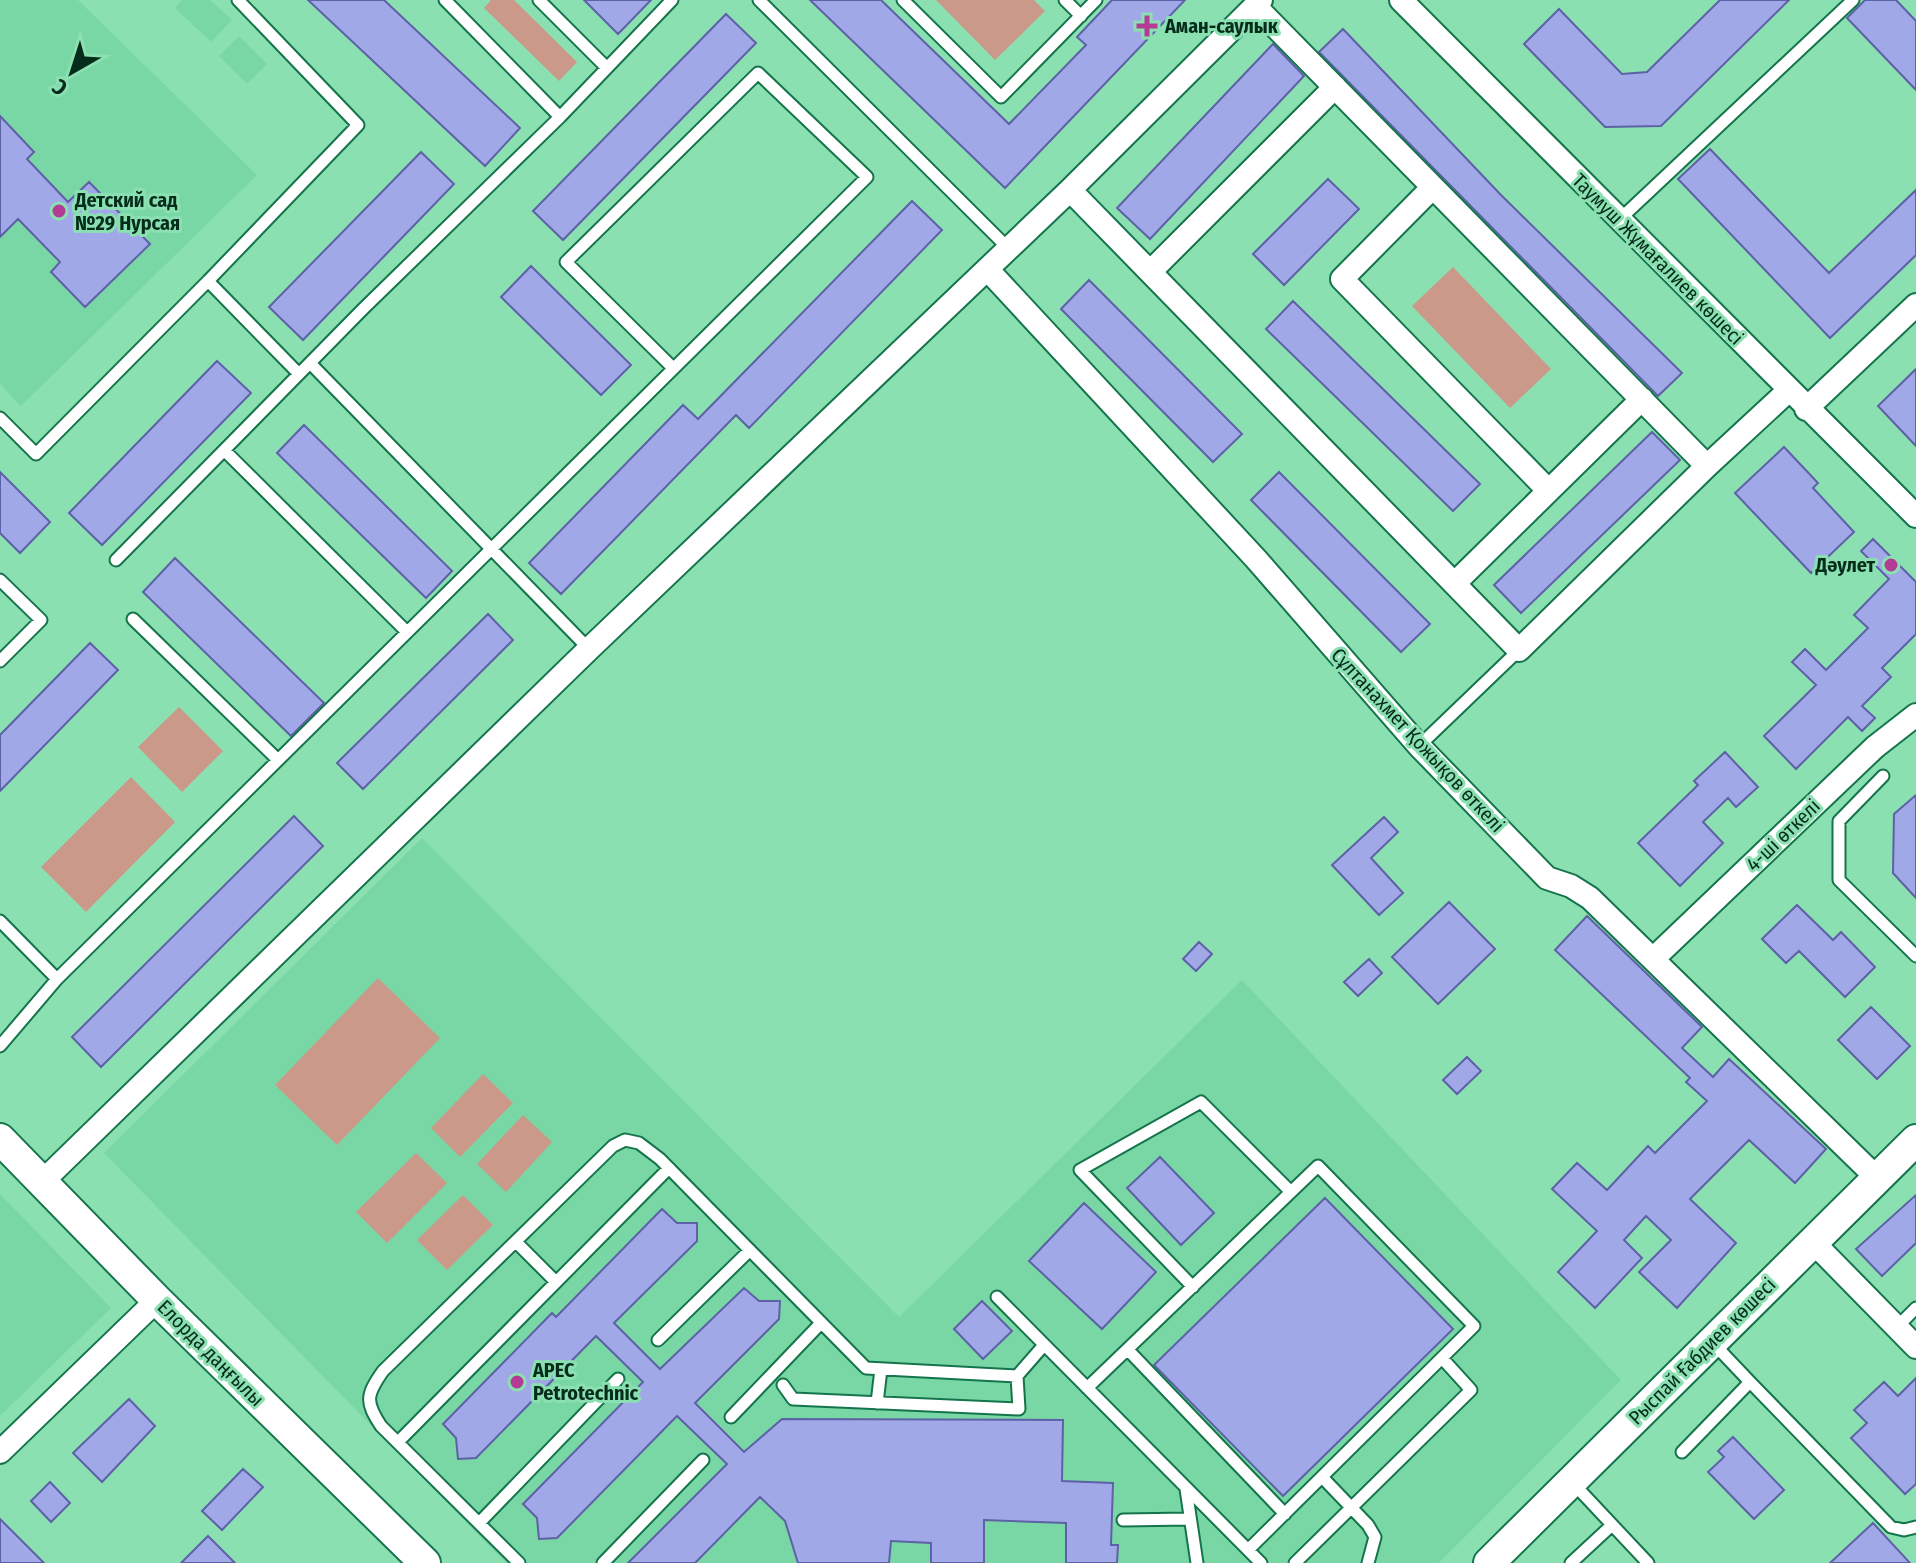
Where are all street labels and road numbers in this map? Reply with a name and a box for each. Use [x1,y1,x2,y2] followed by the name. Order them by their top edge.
[1567,168,1749,350] street label: Таумуш Жұмағалиев көшесі
[1326,643,1510,837] street label: Сұлтанахмет Қожықов өткелі
[1741,794,1825,876] street label: 4-ші өткелі
[1624,1273,1780,1429] street label: Рыспай Ғабдиев көшесі
[153,1295,269,1411] street label: Елорда даңғылы

